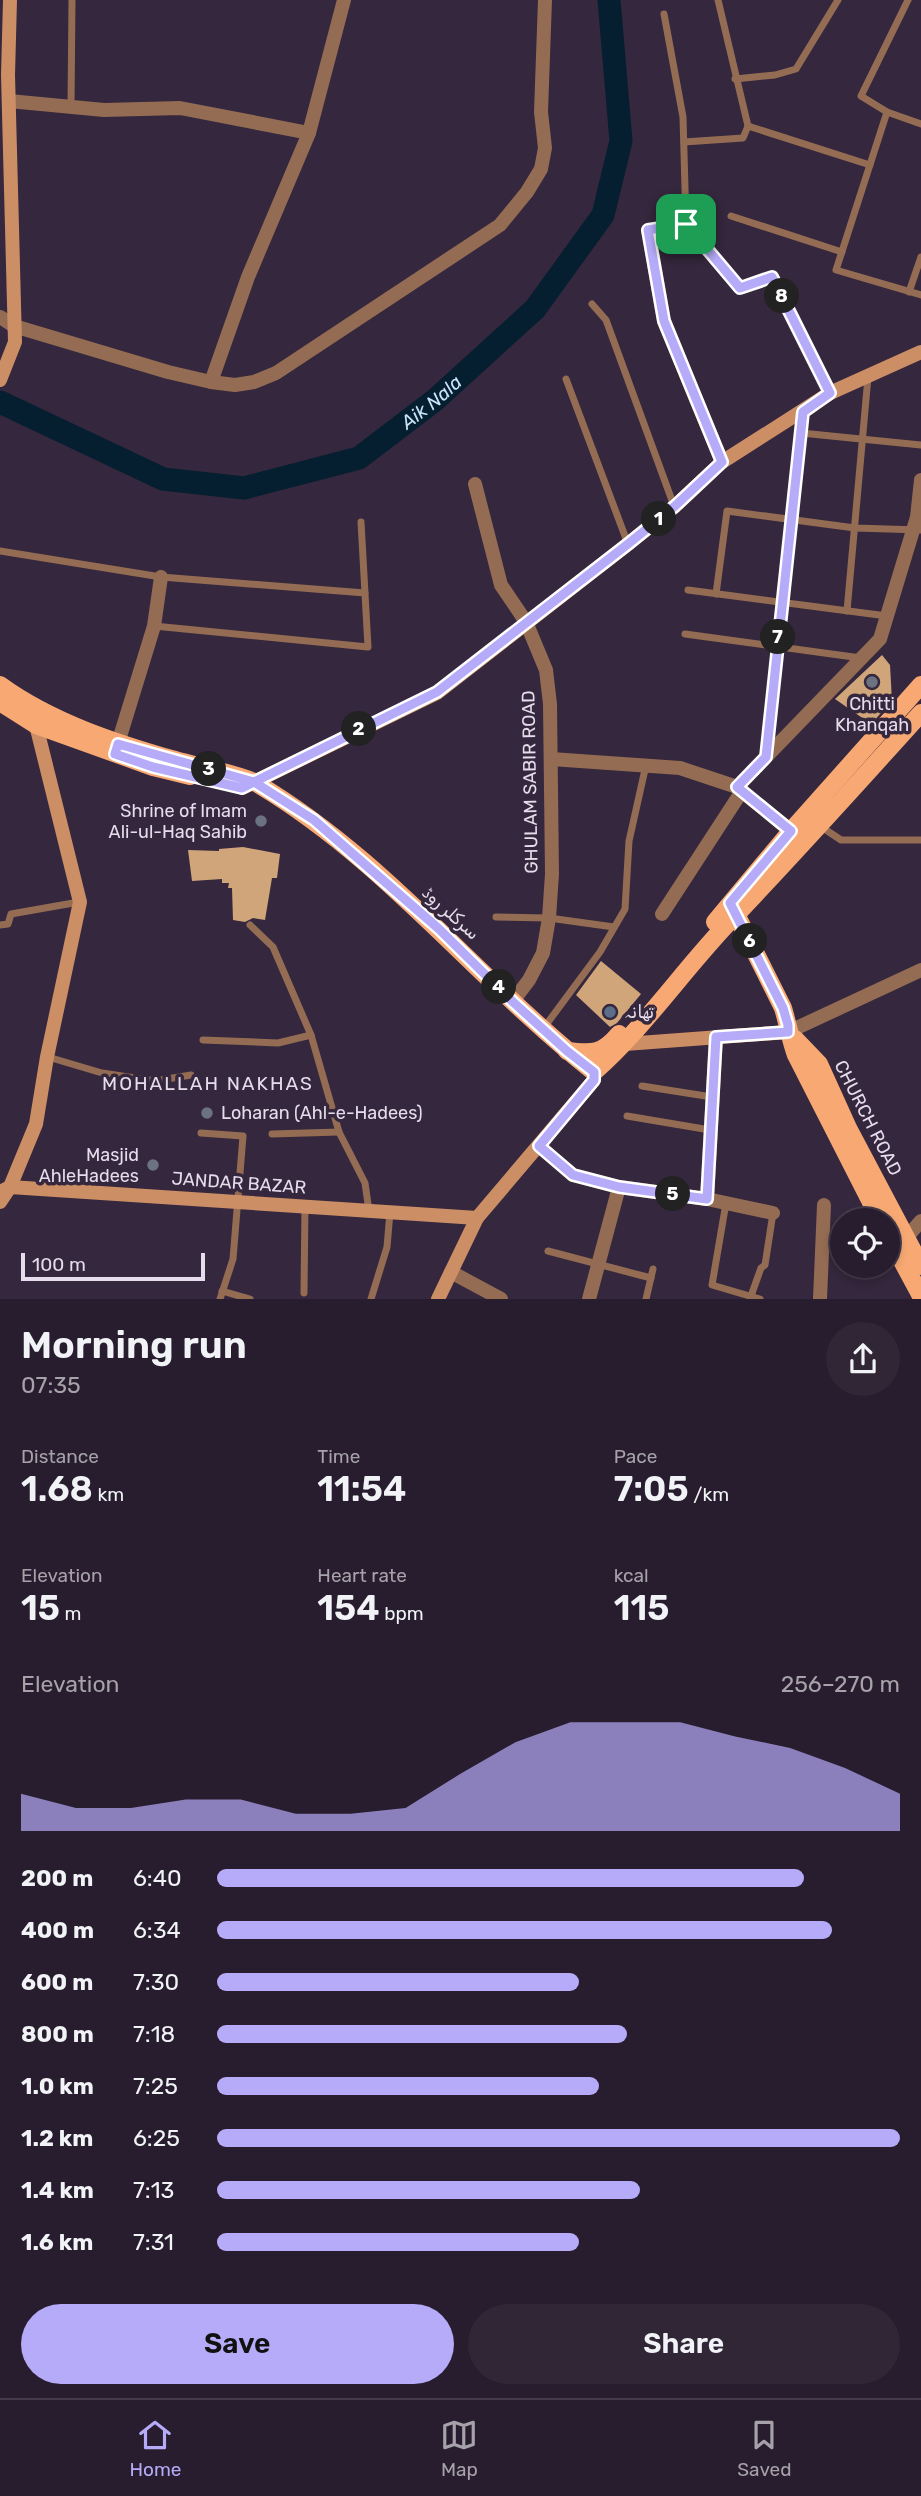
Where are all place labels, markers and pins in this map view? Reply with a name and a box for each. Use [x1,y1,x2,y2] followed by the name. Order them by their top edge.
[656,194,716,254] pin
[764,278,800,314] pin: 8
[642,502,676,536] pin: 1
[760,620,796,654] pin: 7
[864,674,880,690] marker: Chitti Khanqah
[835,693,909,736] place label: Chitti Khanqah
[342,712,376,746] pin: 2
[192,752,227,786] pin: 3
[109,800,247,843] place label: Shrine of Imam Ali-ul-Haq Sahib
[253,813,269,829] marker: Shrine of Imam Ali-ul-Haq Sahib
[732,923,768,958] pin: 6
[482,970,516,1004] pin: 4
[624,1001,654,1023] place label: تھانہ
[602,1004,618,1020] marker: تھانہ
[221,1102,423,1124] place label: Loharan (Ahl-e-Hadees)
[199,1105,215,1121] marker: Loharan (Ahl-e-Hadees)
[39,1144,139,1187] place label: Masjid AhleHadees
[145,1157,161,1173] marker: Masjid AhleHadees
[656,1176,690,1212] pin: 5

